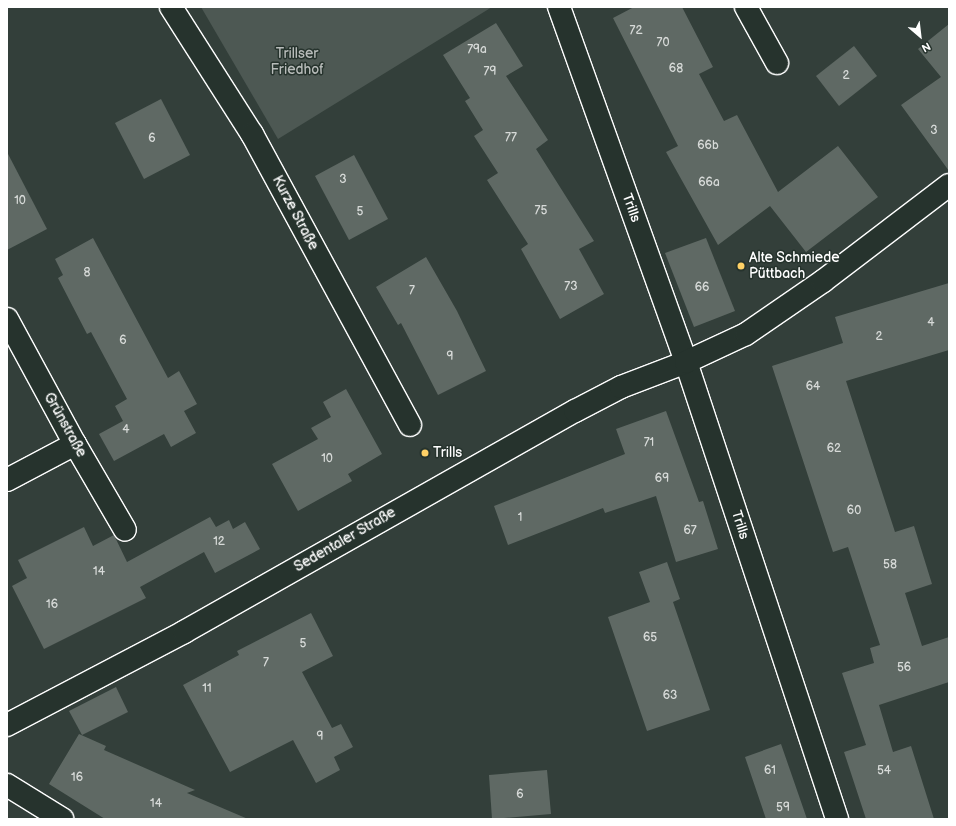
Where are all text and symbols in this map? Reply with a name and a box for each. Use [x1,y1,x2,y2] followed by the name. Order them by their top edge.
[900,16,940,56] north arrow
[630,24,642,38] house number: 72
[657,36,669,50] house number: 70
[919,39,933,55] text: N
[467,43,487,57] house number: 79a
[271,46,323,78] park label: Trillser Friedhof
[669,62,683,76] house number: 68
[484,65,496,79] house number: 79
[842,69,850,83] house number: 2
[930,124,938,138] house number: 3
[505,131,517,145] house number: 77
[148,132,156,146] house number: 6
[697,139,719,153] house number: 66b
[268,173,322,253] street label: Kurze Straße
[339,173,347,187] house number: 3
[698,176,720,190] house number: 66a
[618,191,644,225] street label: Trills
[14,194,26,208] house number: 10
[535,204,547,218] house number: 75
[357,205,363,219] house number: 5
[749,250,840,282] place label: Alte Schmiede Püttbach
[736,261,746,271] marker: Alte Schmiede Püttbach
[84,266,90,280] house number: 8
[564,280,578,294] house number: 73
[695,281,709,295] house number: 66
[409,284,415,298] house number: 7
[927,316,935,330] house number: 4
[875,330,883,344] house number: 2
[119,334,127,348] house number: 6
[447,350,453,364] house number: 9
[806,380,820,394] house number: 64
[40,390,90,460] street label: Grünstraße
[122,423,130,437] house number: 4
[644,436,654,450] house number: 71
[827,442,841,456] house number: 62
[433,445,462,461] place label: Trills
[420,448,430,458] marker: Trills
[321,452,333,466] house number: 10
[655,472,669,486] house number: 69
[291,504,399,576] street label: Sedentaler Straße
[847,504,861,518] house number: 60
[727,509,753,541] street label: Trills
[518,511,522,525] house number: 1
[683,524,697,538] house number: 67
[213,535,225,549] house number: 12
[883,558,897,572] house number: 58
[93,565,105,579] house number: 14
[46,598,58,612] house number: 16
[643,631,657,645] house number: 65
[300,637,306,651] house number: 5
[263,656,269,670] house number: 7
[897,661,911,675] house number: 56
[202,682,212,696] house number: 11
[663,689,677,703] house number: 63
[317,730,323,744] house number: 9
[764,764,776,778] house number: 61
[877,764,891,778] house number: 54
[71,771,83,785] house number: 16
[516,788,524,802] house number: 6
[150,797,162,811] house number: 14
[776,801,790,815] house number: 59

